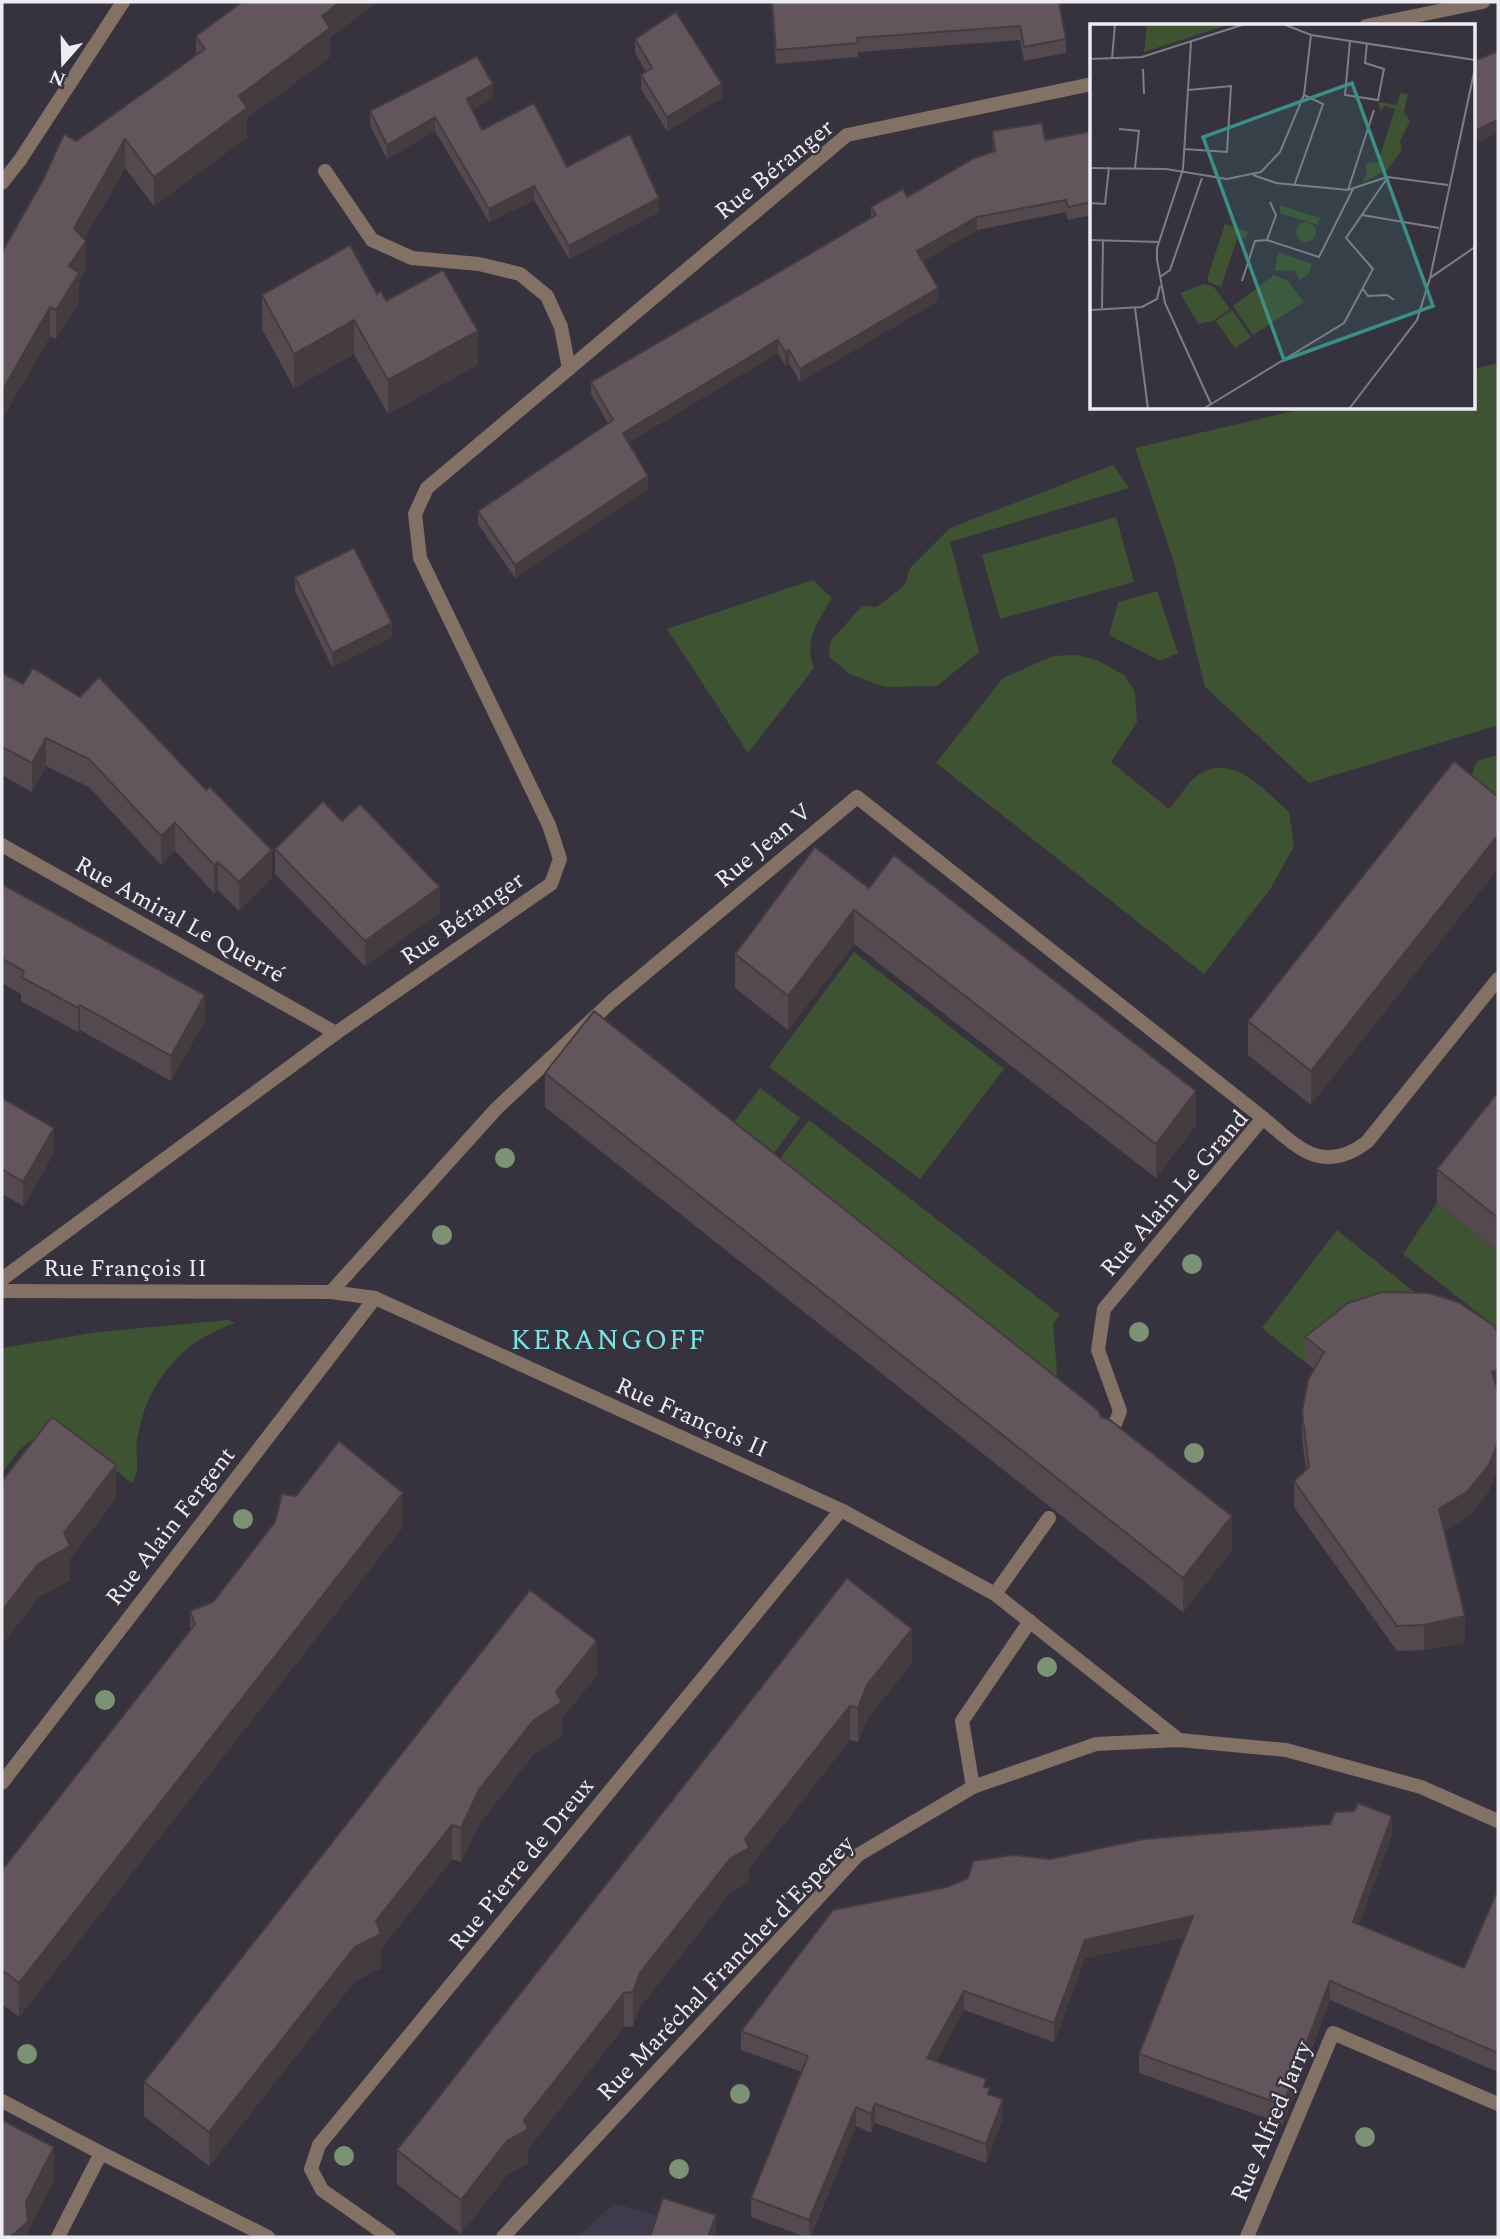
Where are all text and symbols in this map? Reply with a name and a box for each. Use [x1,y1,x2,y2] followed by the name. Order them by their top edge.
[1090,24,1476,410] inset map
[28,28,98,98] north arrow
[45,61,70,94] text: N
[707,110,842,229] street label: Rue Béranger
[707,794,820,897] street label: Rue Jean V
[68,847,291,993] street label: Rue Amiral Le Querré
[393,863,532,975] street label: Rue Béranger
[1092,1102,1258,1285] street label: Rue Alain Le Grand
[43,1251,207,1287] street label: Rue François II
[511,1319,707,1362] district label: KERANGOFF
[610,1368,774,1468] street label: Rue François II
[97,1439,244,1614] street label: Rue Alain Fergent
[440,1770,603,1959] street label: Rue Pierre de Dreux
[589,1827,864,2110] street label: Rue Maréchal Franchet d'Esperey
[1222,2034,1323,2207] street label: Rue Alfred Jarry

